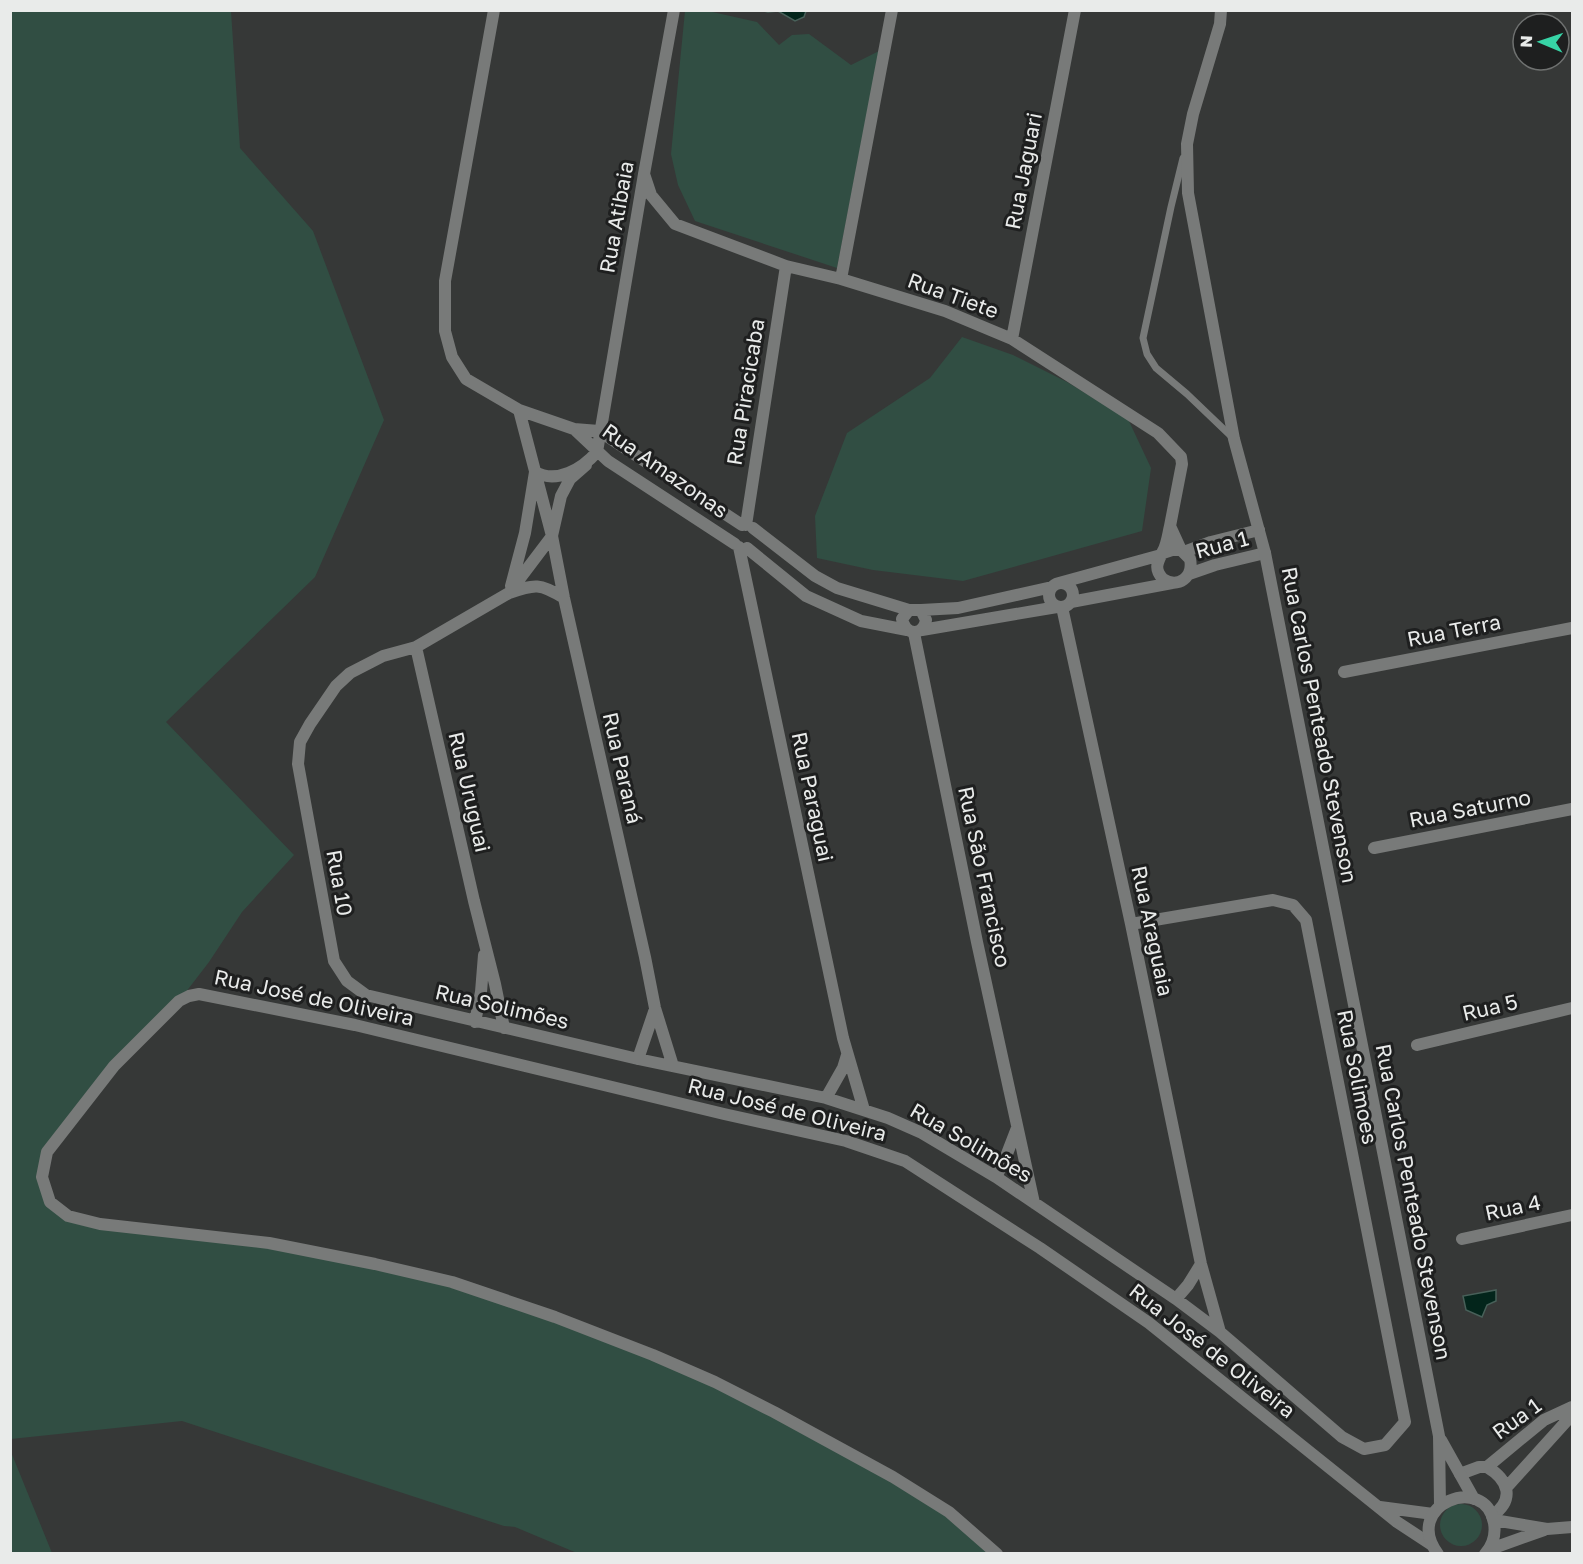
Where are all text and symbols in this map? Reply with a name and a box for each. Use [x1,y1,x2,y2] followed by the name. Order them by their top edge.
[1511,12,1571,72] north arrow
[1516,35,1536,48] text: N
[999,110,1047,231] street label: Rua Jaguari
[593,159,639,275] street label: Rua Atibaia
[904,267,1002,324] street label: Rua Tiete
[721,317,769,467] street label: Rua Piracicaba
[598,417,733,523] street label: Rua Amazonas
[1192,525,1251,564] street label: Rua 1
[1277,565,1363,885] street label: Rua Carlos Penteado Stevenson
[1405,608,1503,652] street label: Rua Terra
[598,709,648,826] street label: Rua Paraná
[443,729,496,855] street label: Rua Uruguai
[787,730,839,864] street label: Rua Paraguai
[1407,783,1533,833] street label: Rua Saturno
[953,784,1017,970] street label: Rua São Francisco
[321,848,359,918] street label: Rua 10
[1126,863,1179,998] street label: Rua Araguaia
[212,963,417,1031] street label: Rua José de Oliveira
[433,978,572,1034] street label: Rua Solimões
[1460,988,1520,1026] street label: Rua 5
[1332,1007,1384,1146] street label: Rua Solimoes
[1371,1042,1457,1362] street label: Rua Carlos Penteado Stevenson
[685,1072,889,1146] street label: Rua José de Oliveira
[906,1097,1037,1188] street label: Rua Solimões
[1482,1188,1543,1226] street label: Rua 4
[1124,1277,1301,1423] street label: Rua José de Oliveira
[1487,1392,1546,1445] street label: Rua 1

